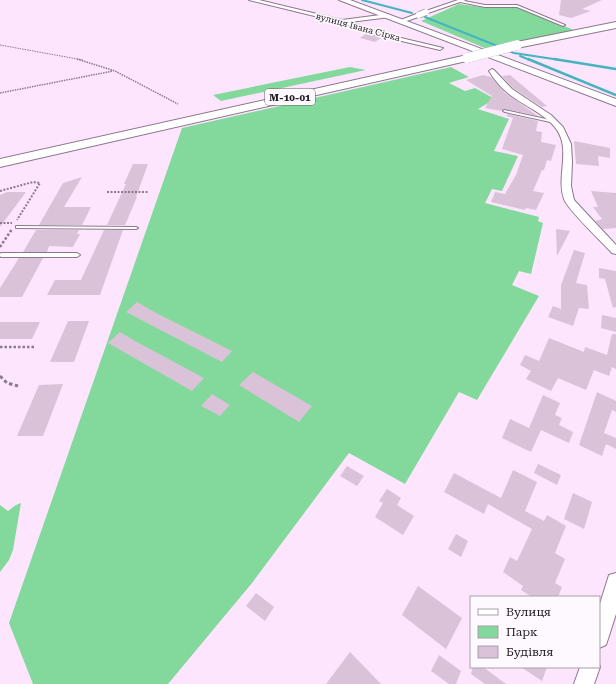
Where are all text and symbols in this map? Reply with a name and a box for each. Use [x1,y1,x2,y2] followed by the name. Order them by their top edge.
[315,11,401,43] street label: вулиця Івана Сірка
[265,89,315,105] road number: М-10-01
[470,596,600,668] legend
[506,605,551,619] text: Вулиця
[506,625,538,639] text: Парк
[506,645,553,659] text: Будівля

